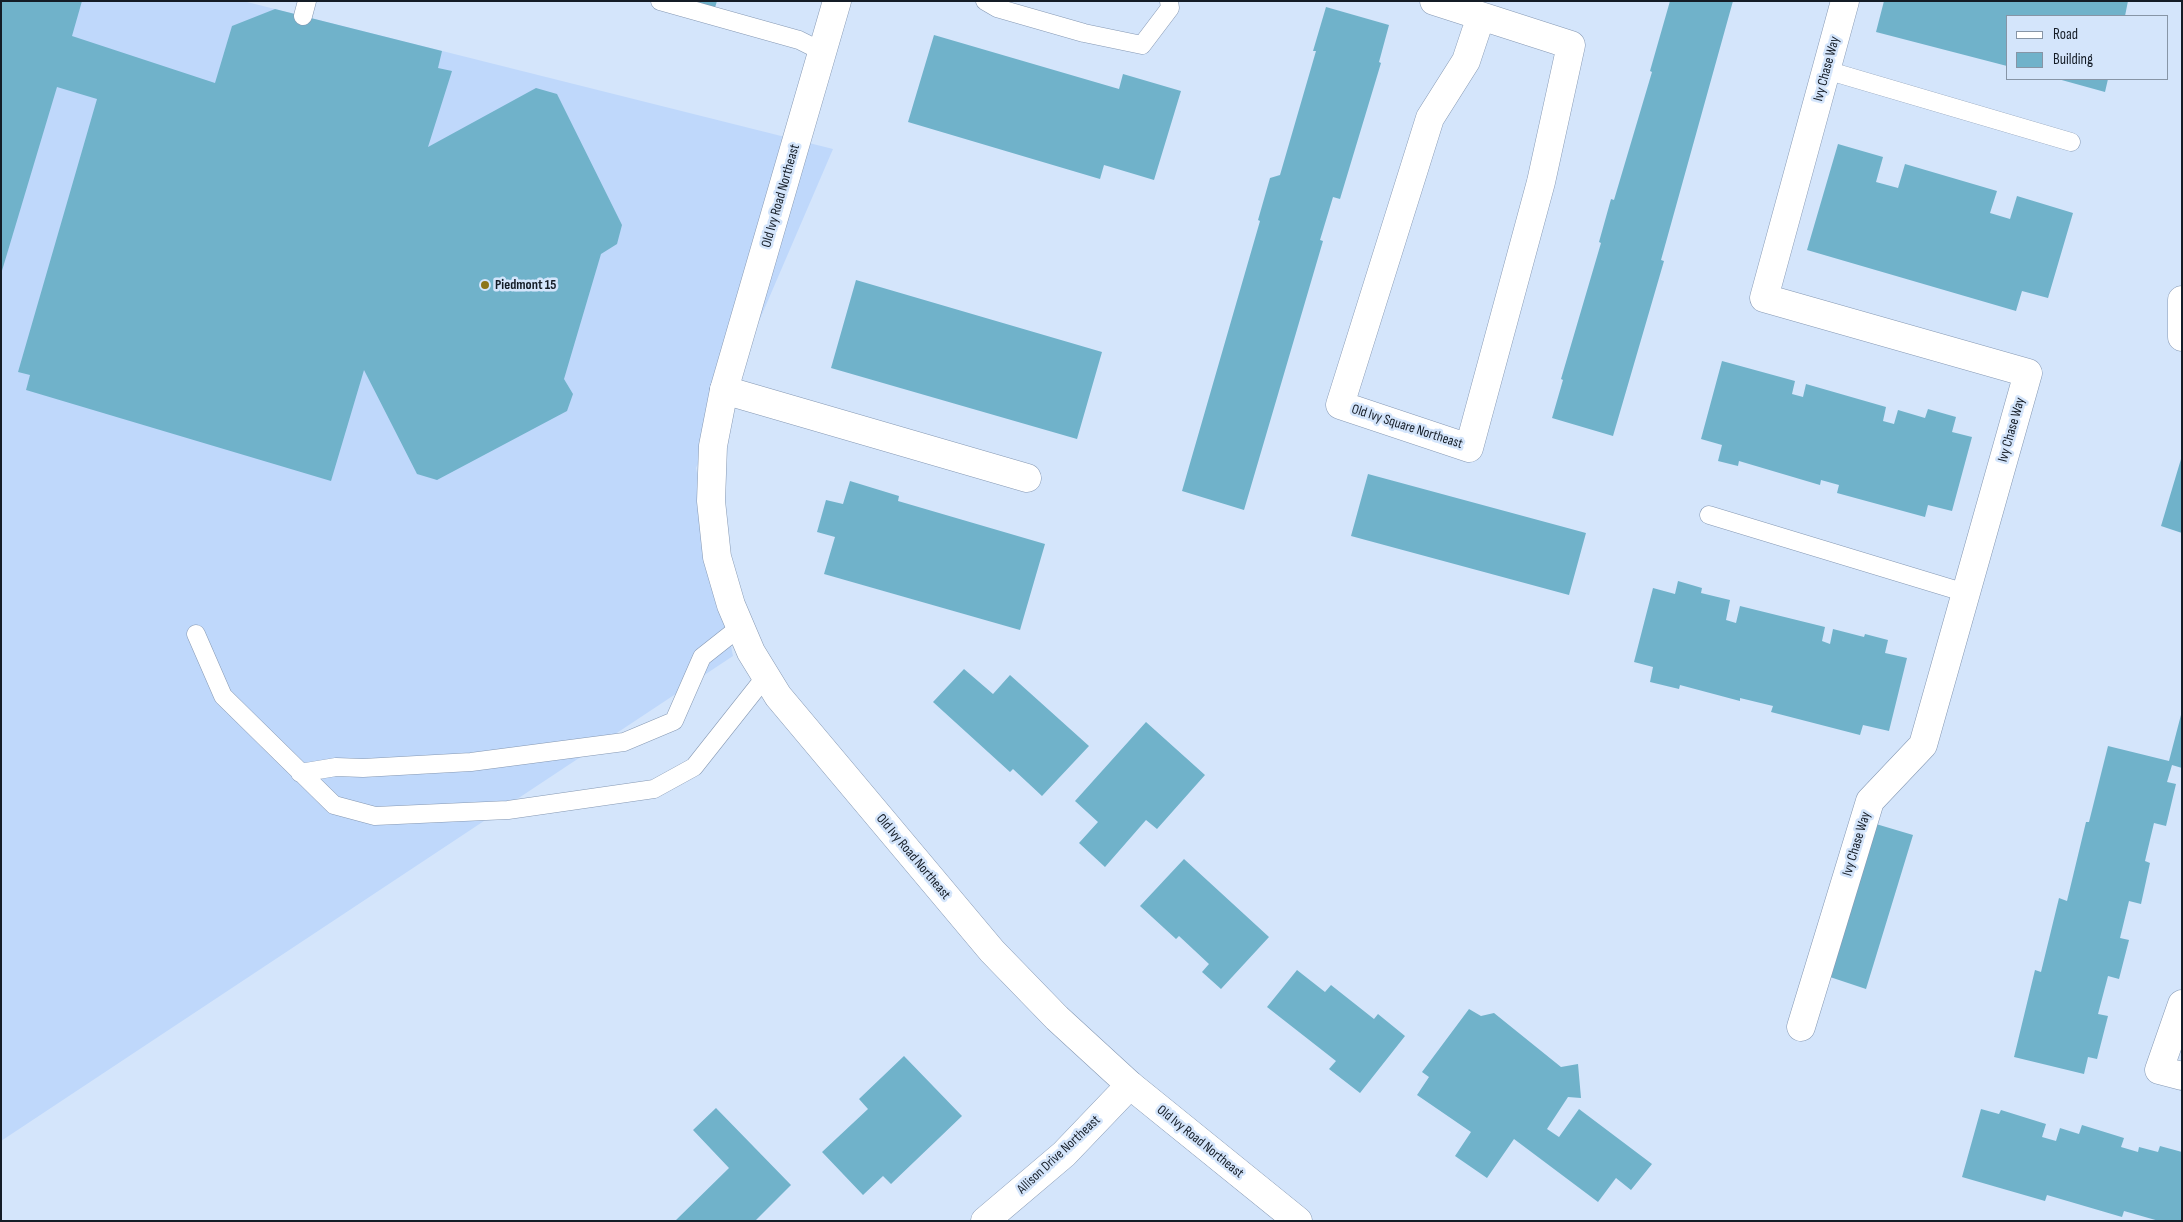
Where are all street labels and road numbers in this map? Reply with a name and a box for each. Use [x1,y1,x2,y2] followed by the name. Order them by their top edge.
[1810,35,1844,103] street label: Ivy Chase Way
[758,142,804,250] street label: Old Ivy Road Northeast
[1995,396,2029,464] street label: Ivy Chase Way
[1349,401,1465,453] street label: Old Ivy Square Northeast
[1839,810,1875,878] street label: Ivy Chase Way
[872,811,954,903] street label: Old Ivy Road Northeast
[1153,1102,1247,1182] street label: Old Ivy Road Northeast
[1014,1112,1104,1198] street label: Allison Drive Northeast

